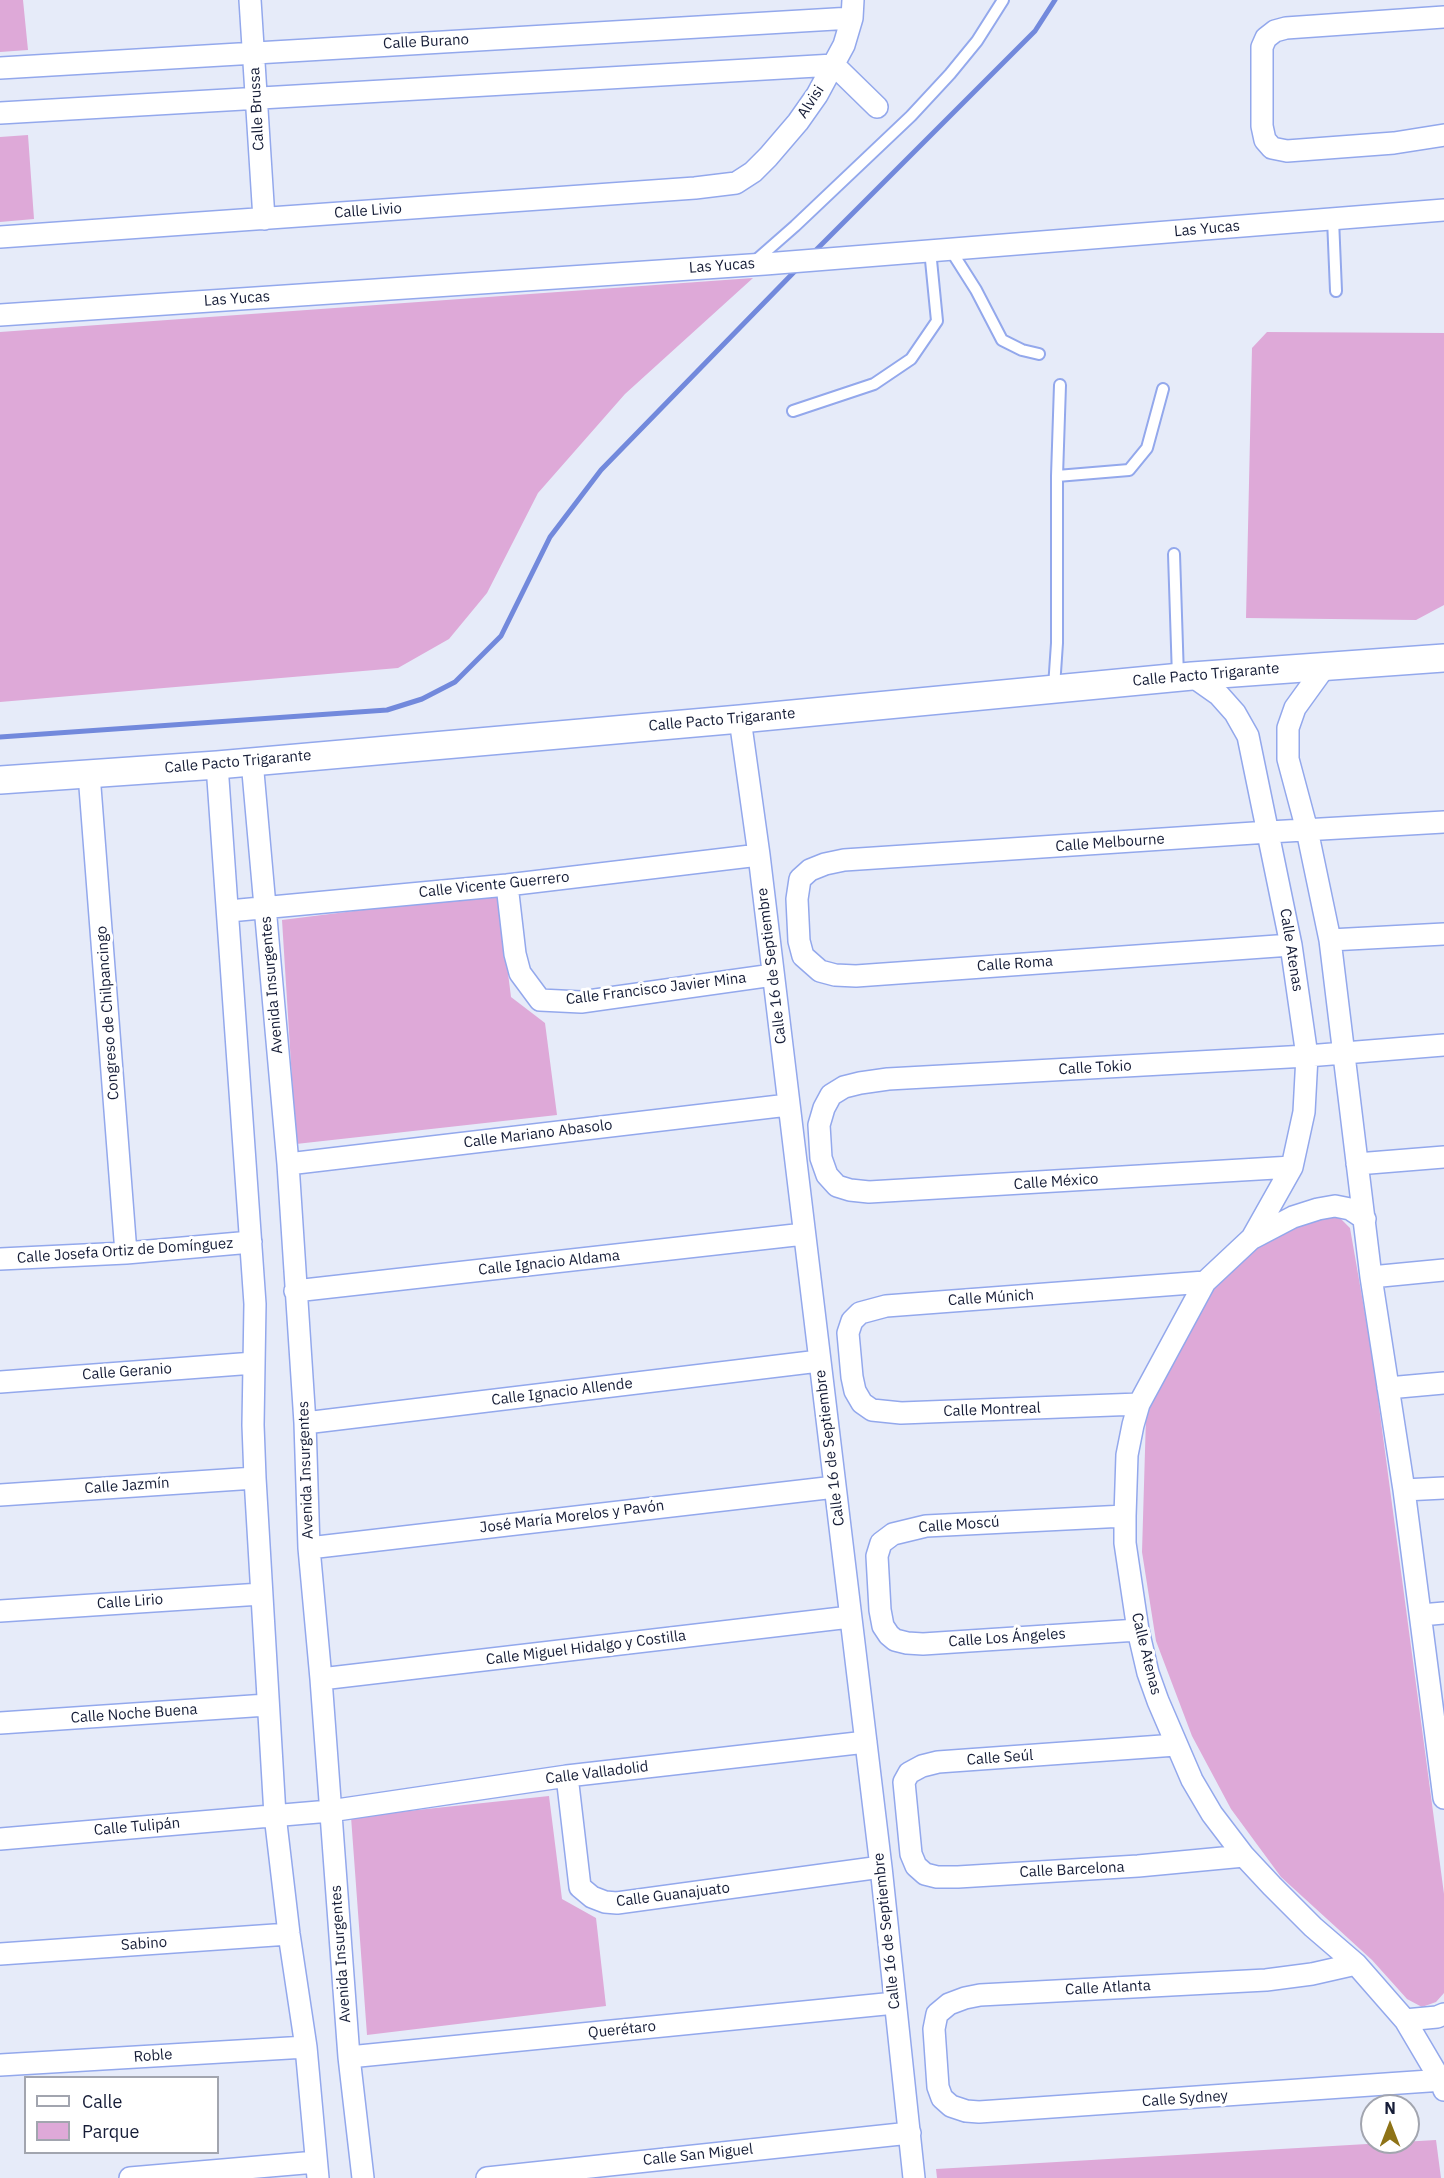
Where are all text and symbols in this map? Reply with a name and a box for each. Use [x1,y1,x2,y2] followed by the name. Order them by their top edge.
[383,31,469,53] street label: Calle Burano
[246,67,268,151] street label: Calle Brussa
[794,82,828,122] street label: Alvisi
[333,200,403,222] street label: Calle Livio
[1173,217,1241,241] street label: Las Yucas
[688,255,756,277] street label: Las Yucas
[203,288,271,310] street label: Las Yucas
[1132,660,1280,690] street label: Calle Pacto Trigarante
[648,705,796,735] street label: Calle Pacto Trigarante
[164,747,312,777] street label: Calle Pacto Trigarante
[1055,830,1165,856] street label: Calle Melbourne
[418,868,570,902] street label: Calle Vicente Guerrero
[753,887,791,1045] street label: Calle 16 de Septiembre
[1276,907,1306,993] street label: Calle Atenas
[257,915,287,1055] street label: Avenida Insurgentes
[93,925,123,1101] street label: Congreso de Chilpancingo
[976,952,1054,976] street label: Calle Roma
[565,969,747,1009] street label: Calle Francisco Javier Mina
[1058,1057,1132,1079] street label: Calle Tokio
[463,1116,613,1152] street label: Calle Mariano Abasolo
[1013,1170,1099,1194] street label: Calle México
[16,1234,234,1268] street label: Calle Josefa Ortiz de Domínguez
[477,1247,621,1279] street label: Calle Ignacio Aldama
[947,1286,1035,1310] street label: Calle Múnich
[81,1360,173,1384] street label: Calle Geranio
[811,1369,849,1527] street label: Calle 16 de Septiembre
[490,1374,634,1410] street label: Calle Ignacio Allende
[943,1399,1041,1421] street label: Calle Montreal
[295,1401,317,1539] street label: Avenida Insurgentes
[84,1474,170,1498] street label: Calle Jazmín
[479,1497,665,1537] street label: José María Morelos y Pavón
[918,1513,1000,1537] street label: Calle Moscú
[96,1591,164,1613] street label: Calle Lirio
[1127,1611,1165,1697] street label: Calle Atenas
[948,1625,1066,1651] street label: Calle Los Ángeles
[485,1627,687,1669] street label: Calle Miguel Hidalgo y Costilla
[70,1701,198,1727] street label: Calle Noche Buena
[966,1747,1034,1769] street label: Calle Seúl
[544,1758,650,1788] street label: Calle Valladolid
[93,1814,181,1840] street label: Calle Tulipán
[870,1852,904,2010] street label: Calle 16 de Septiembre
[1019,1858,1125,1882] street label: Calle Barcelona
[615,1879,731,1911] street label: Calle Guanajuato
[327,1884,355,2024] street label: Avenida Insurgentes
[120,1933,168,1955] street label: Sabino
[1065,1977,1151,1999] street label: Calle Atlanta
[587,2017,657,2043] street label: Querétaro
[133,2046,173,2066] street label: Roble
[24,2076,219,2154] legend
[1141,2087,1229,2111] street label: Calle Sydney
[82,2090,122,2113] text: Calle
[1360,2094,1420,2154] north arrow
[1384,2098,1396,2118] text: N
[82,2120,139,2143] text: Parque
[642,2140,754,2170] street label: Calle San Miguel

